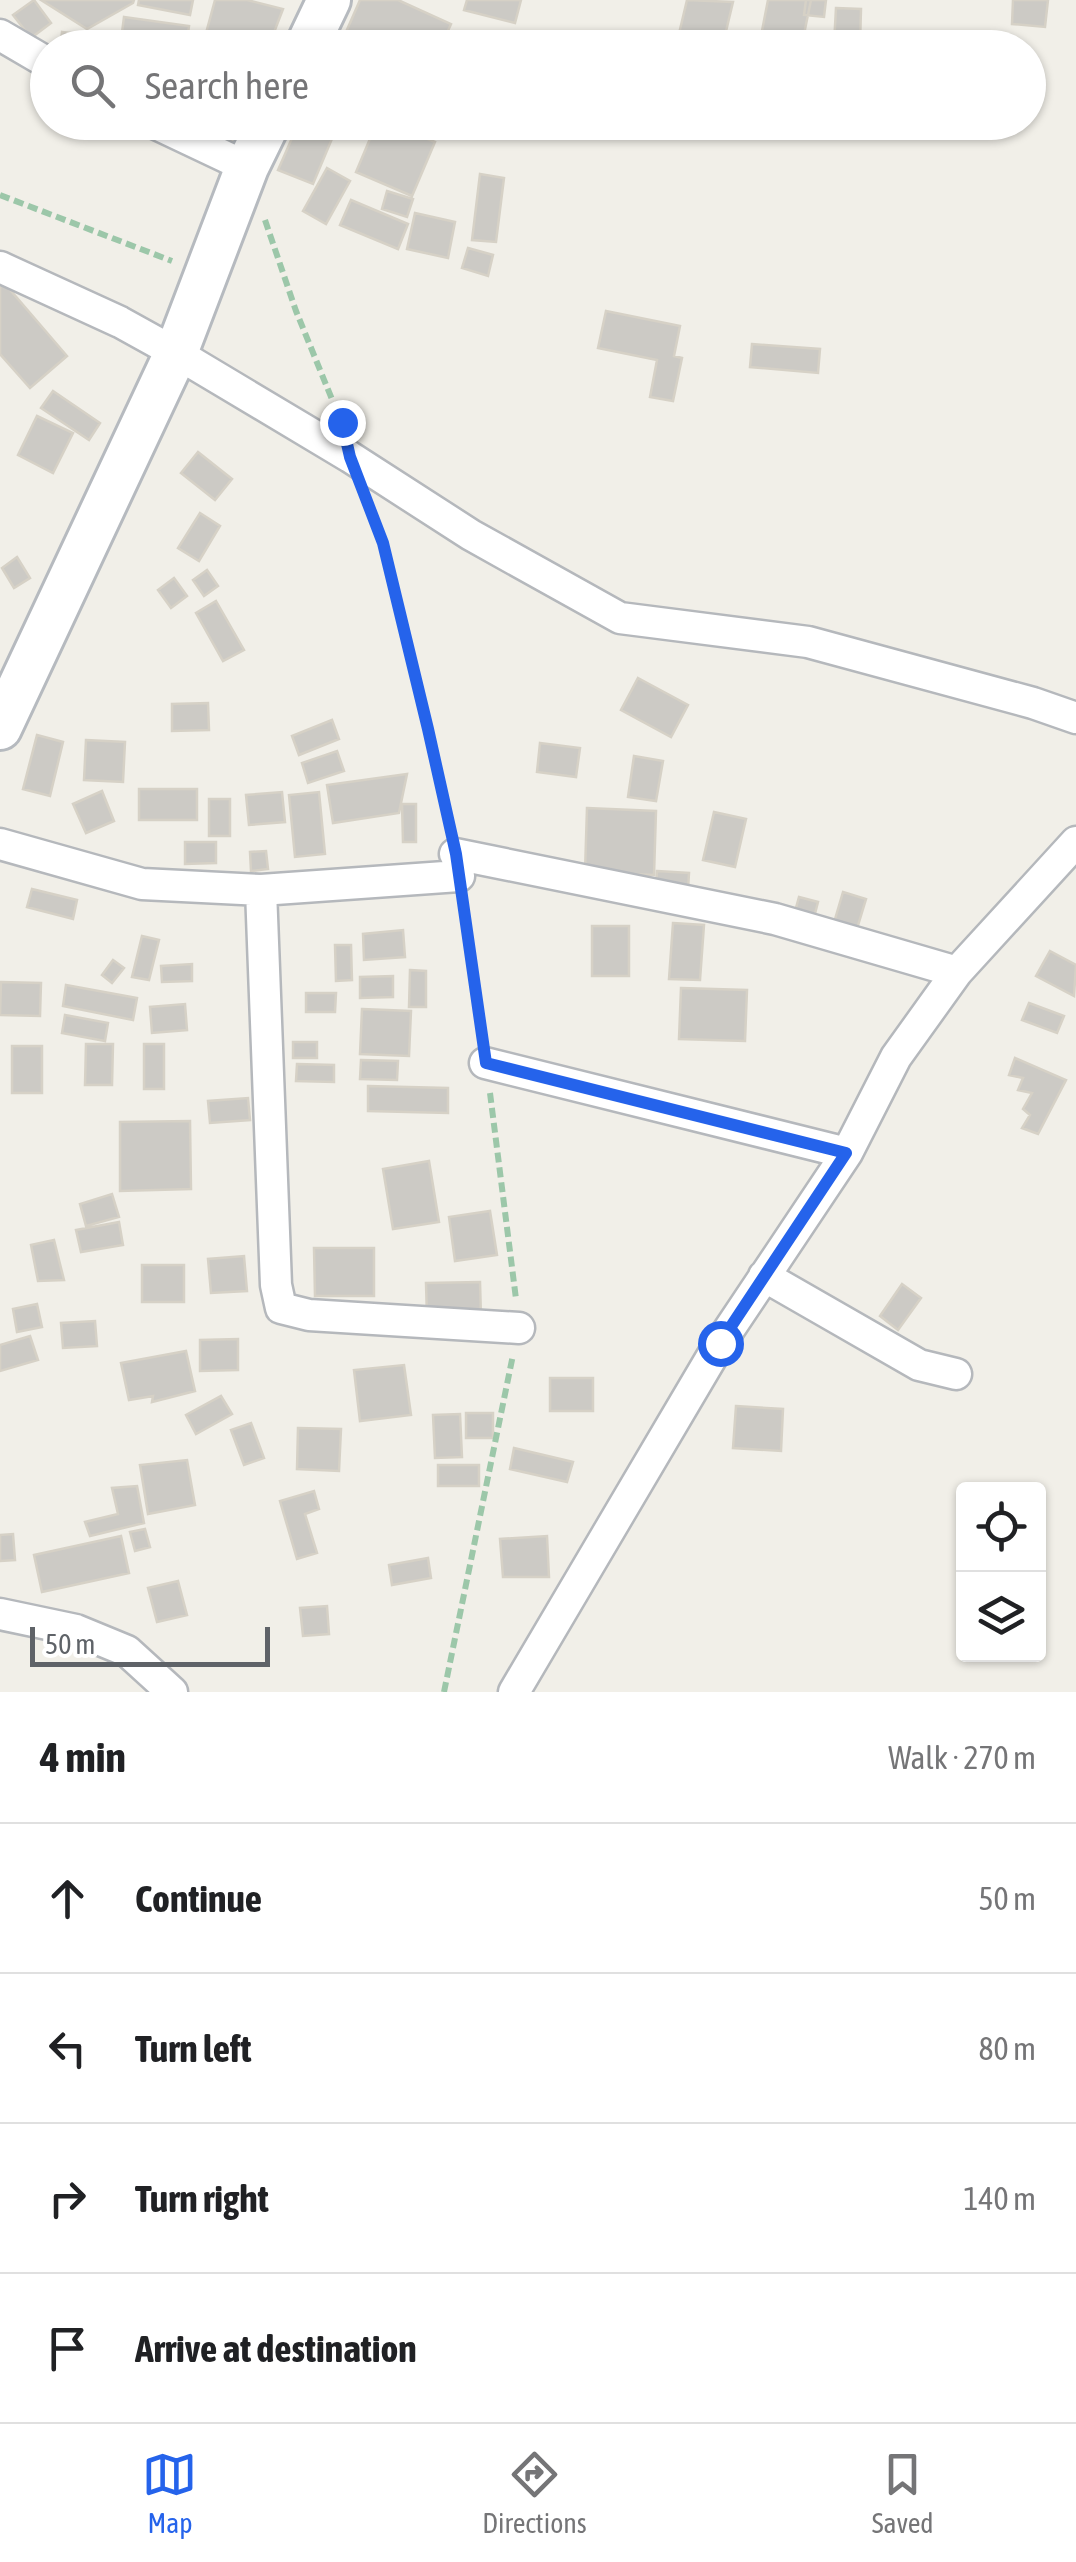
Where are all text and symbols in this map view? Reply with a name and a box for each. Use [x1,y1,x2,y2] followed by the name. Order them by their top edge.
[30,30,1046,140] search box
[65,58,120,113] icon: search
[145,64,309,107] text: Search here
[320,400,366,446] route end
[698,1321,744,1367] route start
[956,1482,1046,1662] map controls
[956,1482,1046,1572] button: locate
[956,1572,1046,1662] button: layers
[30,1622,270,1666] scale bar
[45,1628,95,1660] text: 50 m
[40,1733,126,1781] text: 4 min
[888,1739,1036,1776] text: Walk · 270 m
[40,1871,95,1926] icon: ahead
[135,1877,262,1920] text: Continue
[978,1880,1036,1917] text: 50 m
[40,2021,95,2076] icon: left
[135,2027,251,2070] text: Turn left
[978,2030,1036,2067] text: 80 m
[40,2171,95,2226] icon: right
[135,2177,269,2220] text: Turn right
[963,2180,1036,2217] text: 140 m
[40,2321,95,2376] icon: arrive
[135,2327,417,2370] text: Arrive at destination
[142,2447,197,2539] tab: Map
[482,2447,587,2539] tab: Directions
[872,2447,934,2539] tab: Saved

